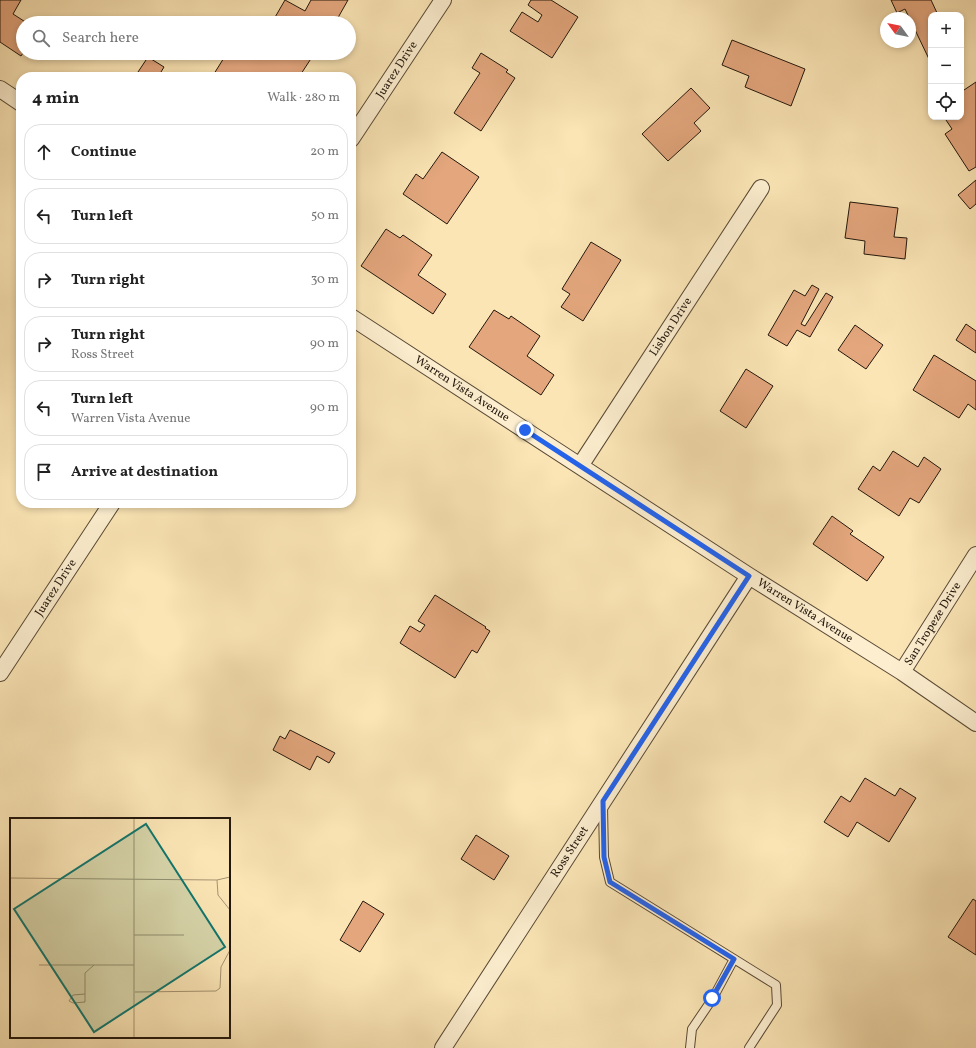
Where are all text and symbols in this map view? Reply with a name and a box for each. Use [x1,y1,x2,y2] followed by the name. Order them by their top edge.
[880,12,916,48] north arrow
[928,12,964,120] map controls
[928,12,964,48] button: +
[16,16,356,60] search box
[30,27,52,49] icon: search
[62,28,139,49] text: Search here
[373,38,422,102] street label: Juarez Drive
[928,48,964,84] button: −
[928,84,964,120] button: locate
[32,87,79,110] text: 4 min
[267,89,340,107] text: Walk · 280 m
[33,141,55,163] icon: ahead
[71,142,136,163] text: Continue
[310,143,339,161] text: 20 m
[33,205,55,227] icon: left
[71,206,133,227] text: Turn left
[311,207,339,225] text: 50 m
[33,269,55,291] icon: right
[71,270,145,291] text: Turn right
[311,271,339,289] text: 30 m
[646,294,696,360] street label: Lisbon Drive
[71,325,145,346] text: Turn right
[33,333,55,355] icon: right
[310,335,339,353] text: 90 m
[71,346,134,364] text: Ross Street
[411,352,513,426] street label: Warren Vista Avenue
[71,389,133,410] text: Turn left
[33,397,55,419] icon: left
[310,399,339,417] text: 90 m
[71,410,191,428] text: Warren Vista Avenue
[516,421,534,439] route end
[33,461,55,483] icon: arrive
[71,462,218,483] text: Arrive at destination
[32,556,81,620] street label: Juarez Drive
[754,575,856,647] street label: Warren Vista Avenue
[901,579,965,669] street label: San Tropeze Drive
[10,818,230,1038] inset map
[547,823,593,881] street label: Ross Street
[703,989,721,1007] route start

